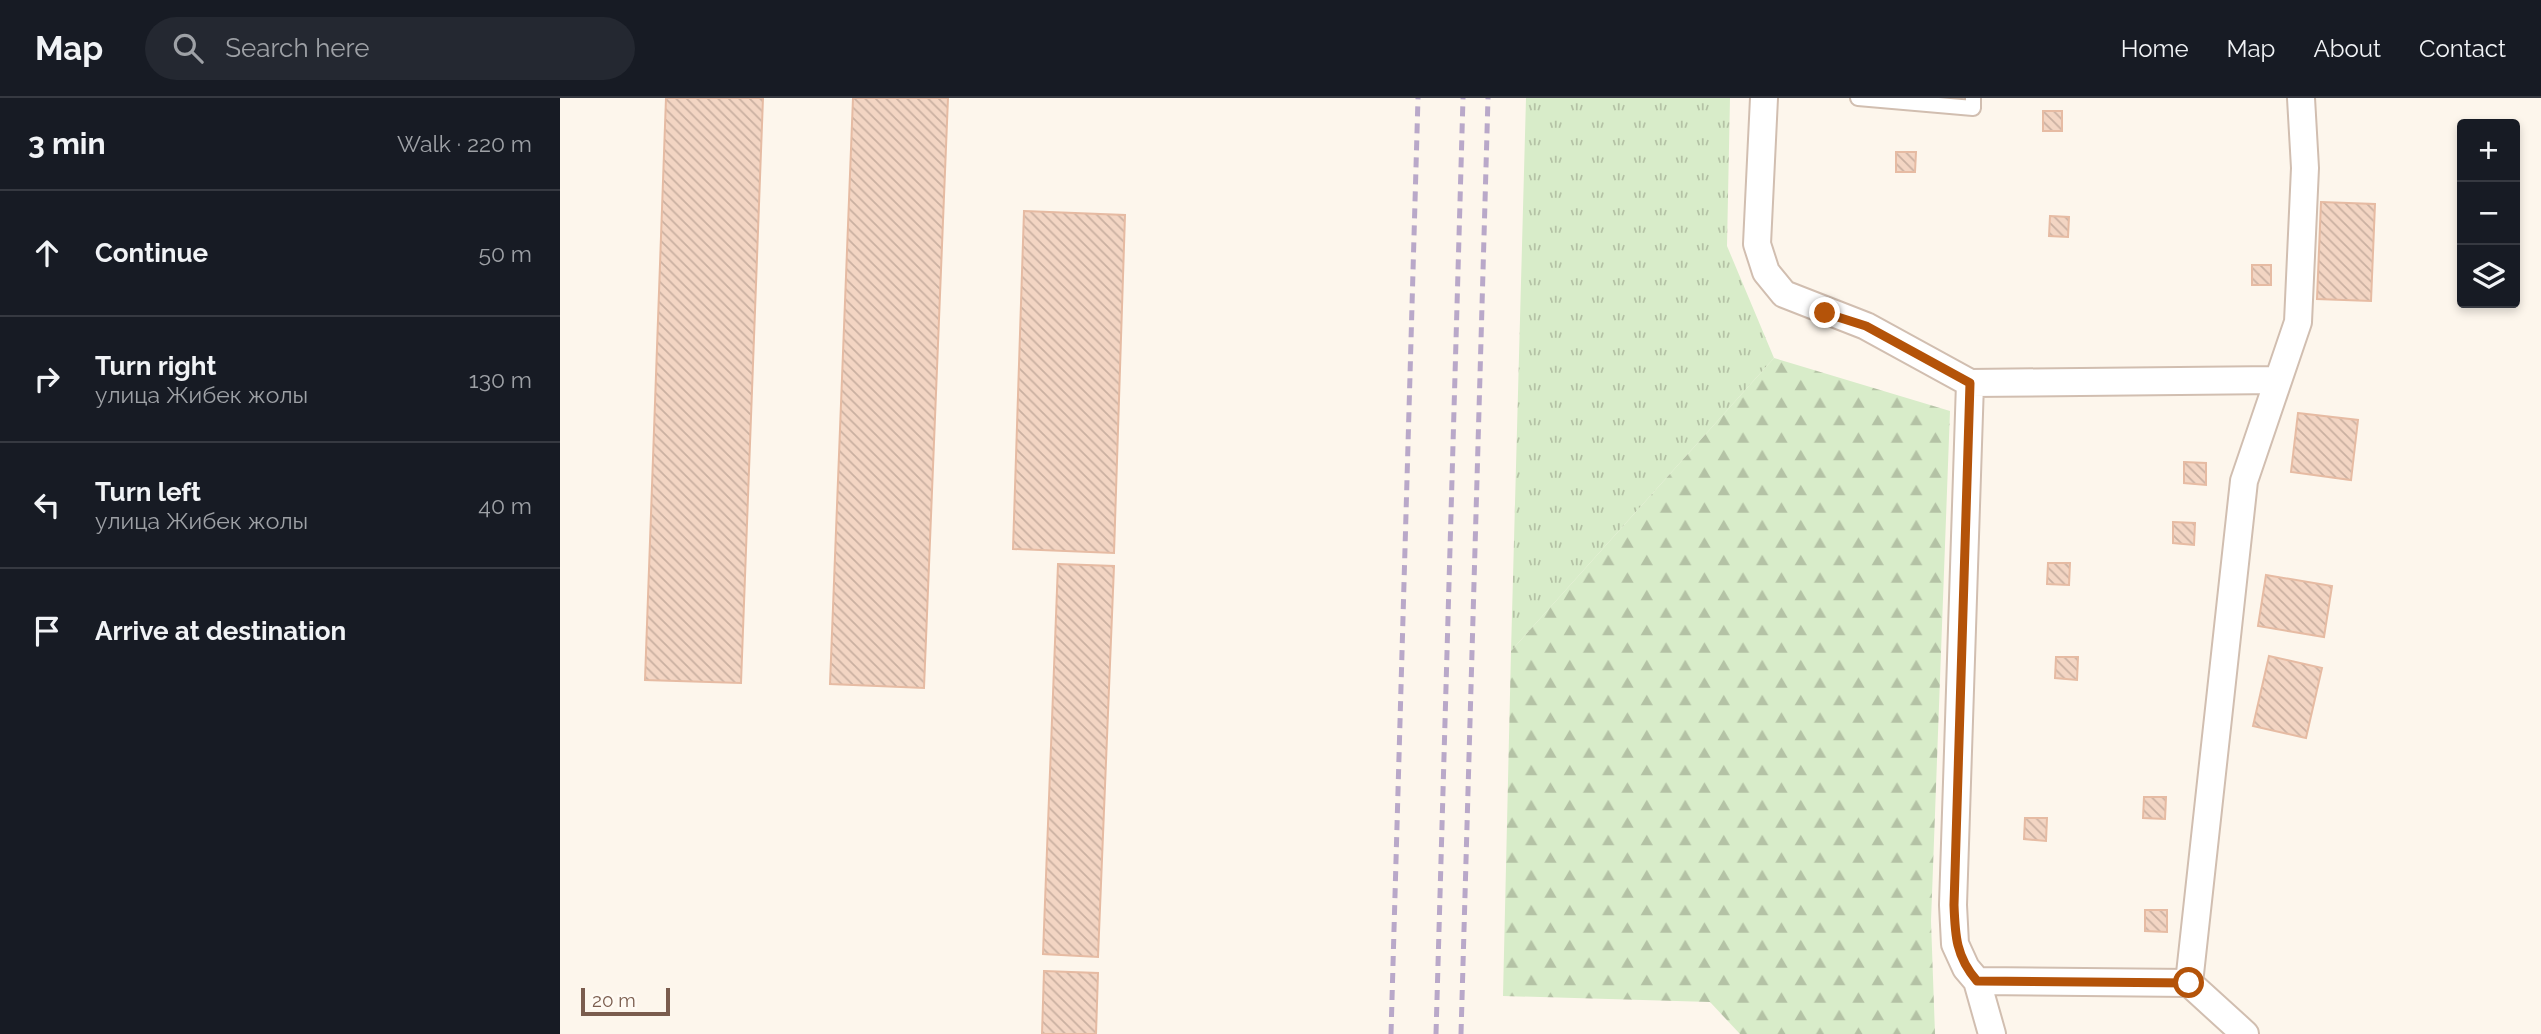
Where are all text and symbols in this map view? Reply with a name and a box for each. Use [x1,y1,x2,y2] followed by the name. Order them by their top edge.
[145,17,635,80] search box
[35,29,103,68] text: Map
[169,29,207,67] icon: search
[225,33,370,63] text: Search here
[2121,34,2189,63] text: Home
[2227,34,2275,63] text: Map
[2313,34,2381,63] text: About
[2419,34,2506,63] text: Contact
[2457,119,2520,308] map controls
[2457,119,2520,182] button: +
[28,126,106,161] text: 3 min
[397,130,532,157] text: Walk · 220 m
[2457,182,2520,245] button: −
[28,234,66,272] icon: ahead
[95,238,208,268] text: Continue
[478,240,532,267] text: 50 m
[2457,245,2520,308] button: layers
[1809,297,1840,328] route end
[95,351,216,381] text: Turn right
[28,360,66,398] icon: right
[469,366,532,393] text: 130 m
[95,381,308,408] text: улица Жибек жолы
[95,477,201,507] text: Turn left
[28,486,66,524] icon: left
[478,492,532,519] text: 40 m
[95,507,308,534] text: улица Жибек жолы
[28,612,66,650] icon: arrive
[95,616,346,646] text: Arrive at destination
[2173,967,2204,998] route start
[581,985,670,1017] scale bar
[592,989,636,1011] text: 20 m

